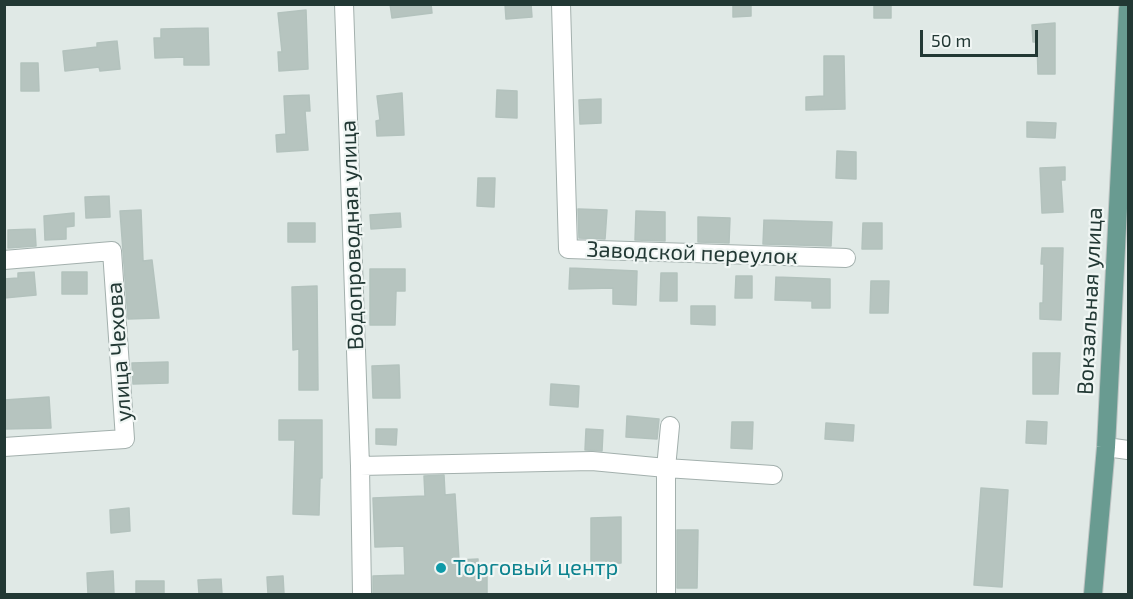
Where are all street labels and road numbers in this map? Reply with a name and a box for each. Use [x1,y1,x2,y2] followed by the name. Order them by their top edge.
[335,120,369,350] street label: Водопроводная улица
[1072,206,1108,396] street label: Вокзальная улица
[586,236,798,270] street label: Заводской переулок
[101,281,137,423] street label: улица Чехова

